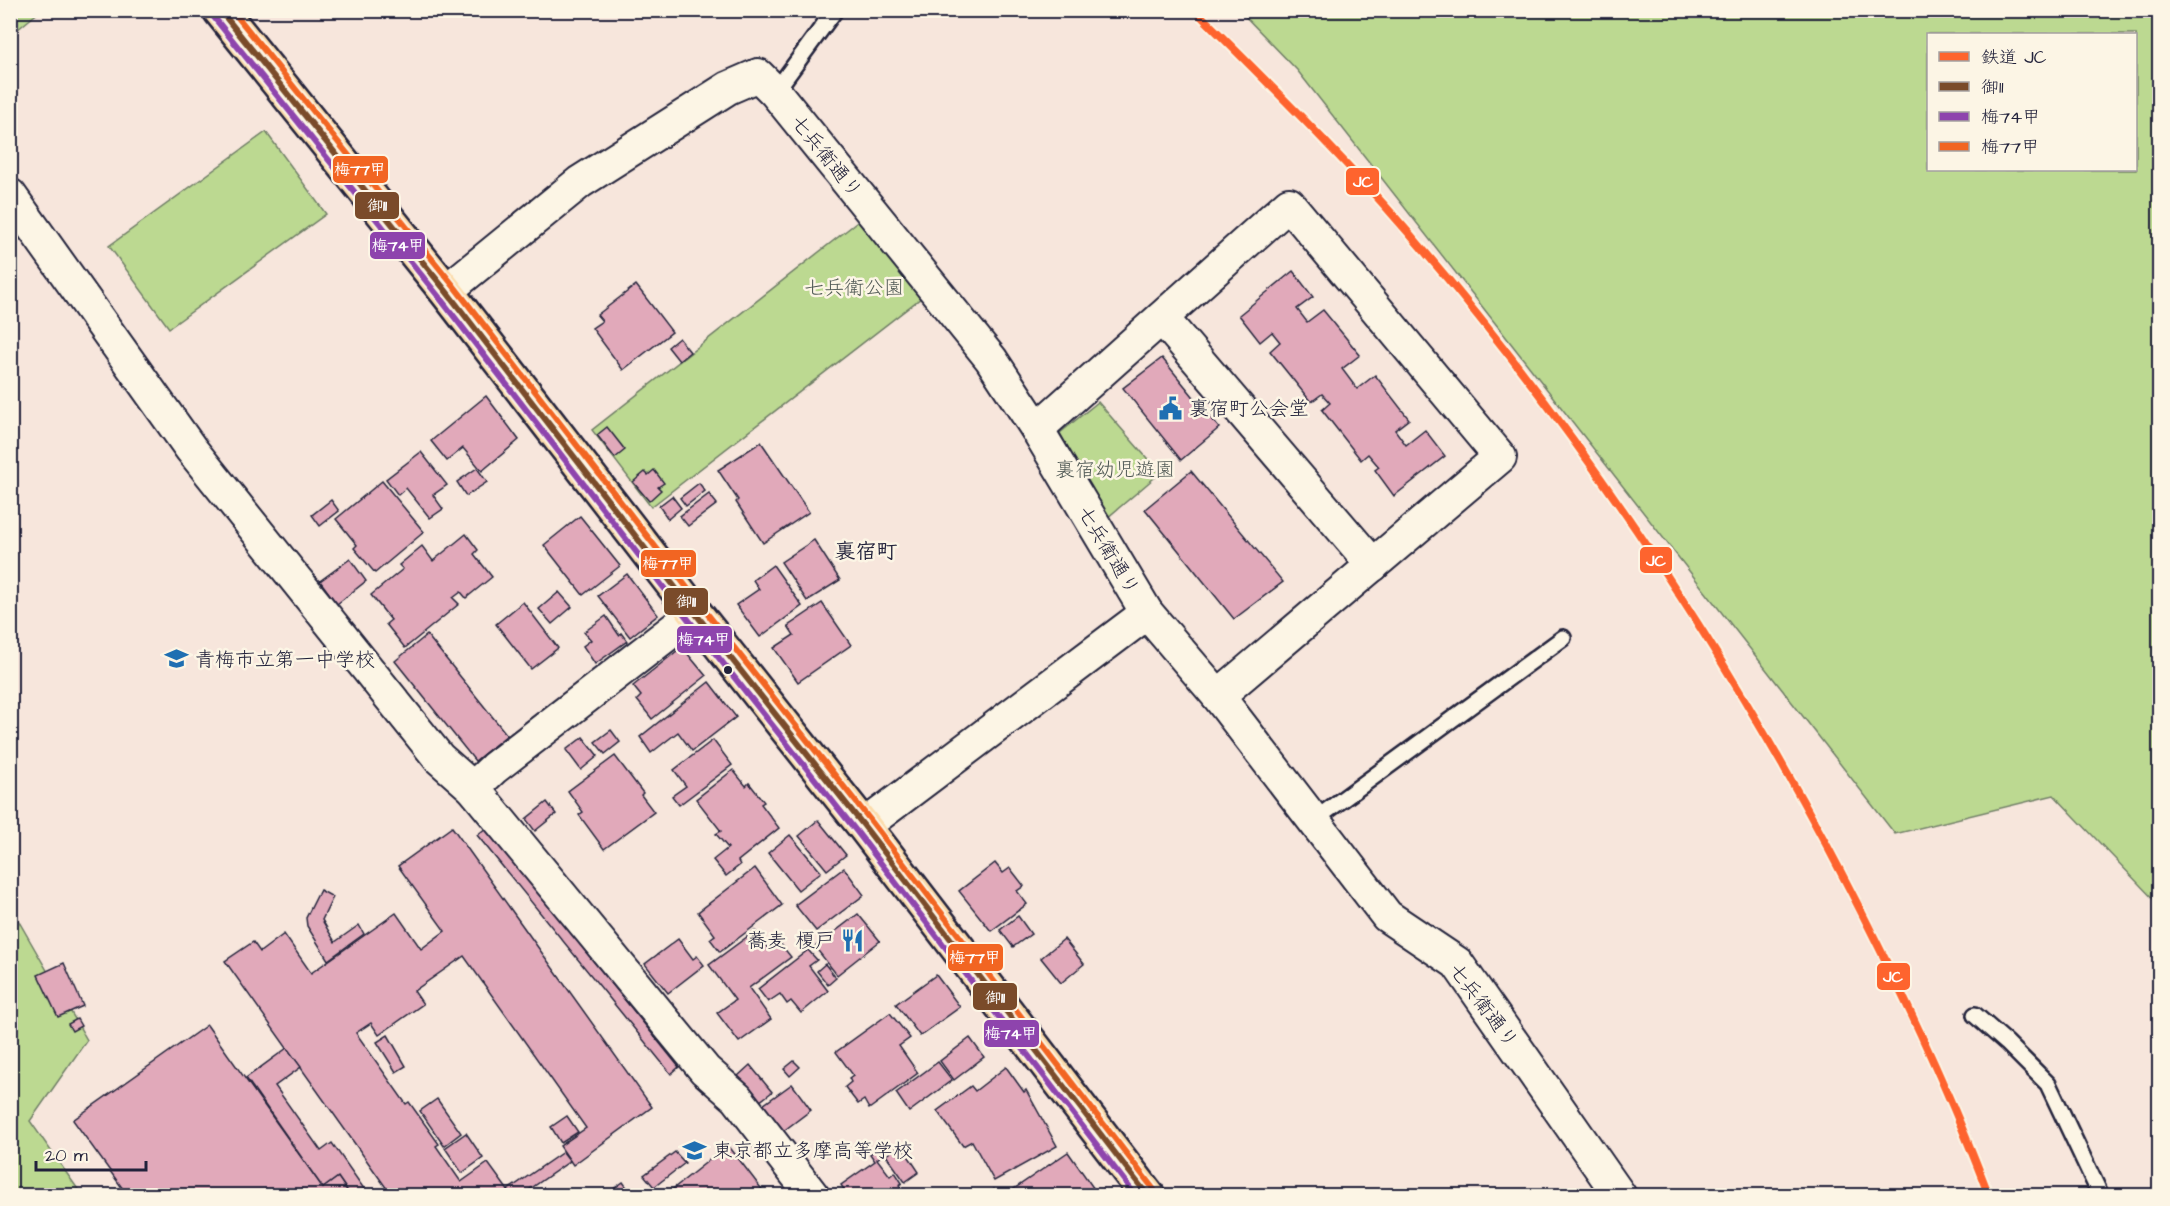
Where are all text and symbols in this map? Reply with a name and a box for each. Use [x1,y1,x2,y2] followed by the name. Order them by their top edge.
[1927,33,2137,171] legend
[1981,45,2047,70] text: 鉄道 JC
[1981,75,2004,100] text: 御11
[1981,105,2040,130] text: 梅74甲
[784,109,869,204] street label: 七兵衛通り
[1981,135,2039,160] text: 梅77甲
[332,155,389,184] line badge: 梅77甲
[334,159,386,181] text: 梅77甲
[1345,167,1380,196] line badge: JC
[1352,171,1374,193] text: JC
[354,191,400,220] line badge: 御11
[367,195,388,217] text: 御11
[369,231,426,260] line badge: 梅74甲
[372,235,424,257] text: 梅74甲
[804,274,904,302] park label: 七兵衛公園
[1158,395,1184,421] public building icon: 裏宿町公会堂
[1189,395,1309,423] place label: 裏宿町公会堂
[1055,456,1175,484] park label: 裏宿幼児遊園
[1070,500,1146,601] street label: 七兵衛通り
[835,537,898,566] district label: 裏宿町
[1639,546,1673,574] line badge: JC
[640,549,697,578] line badge: 梅77甲
[1645,550,1667,572] text: JC
[642,553,694,575] text: 梅77甲
[663,587,709,616] line badge: 御11
[676,591,697,613] text: 御11
[676,625,733,654] line badge: 梅74甲
[678,629,730,651] text: 梅74甲
[164,646,190,672] school or university icon: 青梅市立第一中学校
[195,646,375,674] place label: 青梅市立第一中学校
[722,664,734,676] unlabelled marker
[747,927,835,955] place label: 蕎麦 榎戸
[840,927,866,953] restaurant icon: 蕎麦 榎戸
[947,943,1004,972] line badge: 梅77甲
[949,947,1001,969] text: 梅77甲
[1442,957,1524,1054] street label: 七兵衛通り
[1876,962,1911,991] line badge: JC
[1882,966,1904,988] text: JC
[972,982,1018,1011] line badge: 御11
[985,987,1006,1009] text: 御11
[983,1019,1040,1048] line badge: 梅74甲
[985,1023,1037,1045] text: 梅74甲
[36,1134,146,1172] scale bar
[682,1137,708,1163] school or university icon: 東京都立多摩高等学校
[713,1137,913,1165] place label: 東京都立多摩高等学校
[45,1143,88,1168] text: 20 m

